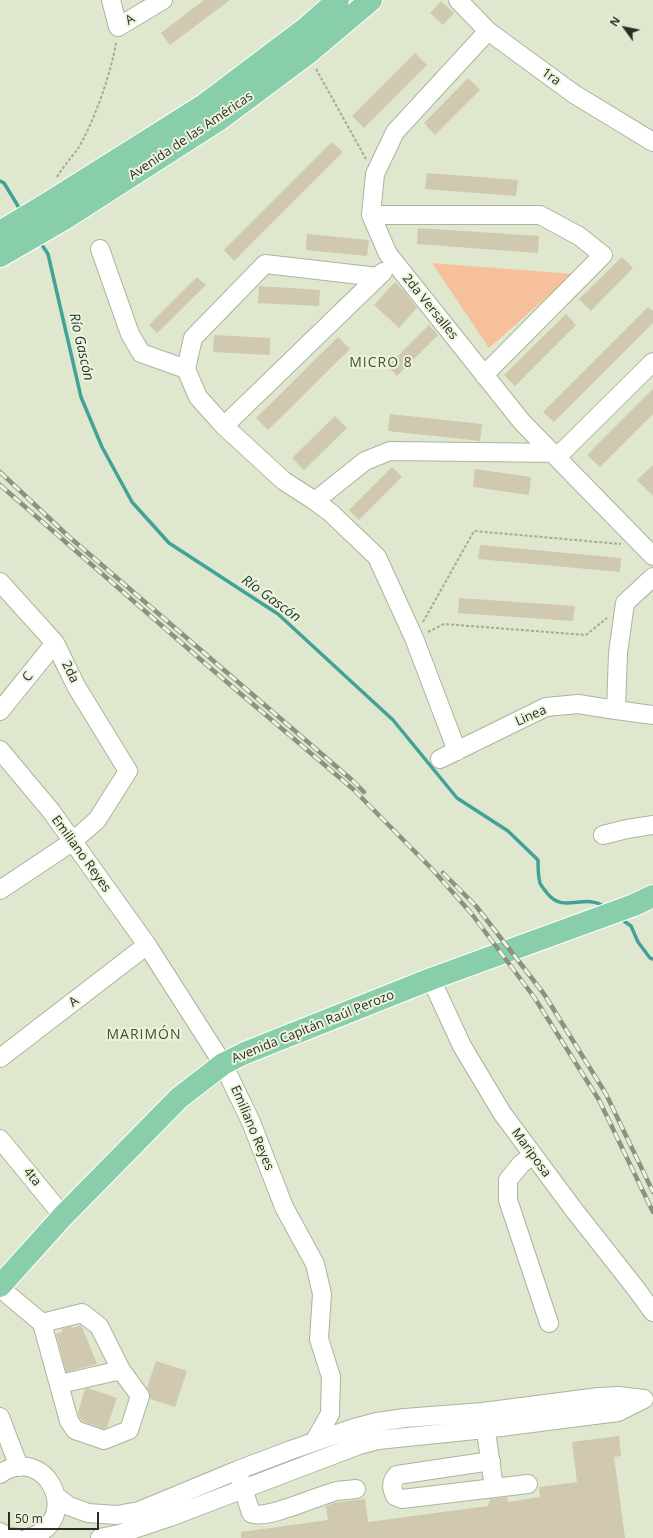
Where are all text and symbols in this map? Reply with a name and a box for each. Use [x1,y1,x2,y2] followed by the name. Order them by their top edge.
[605,8,645,48] north arrow
[122,11,138,29] street label: A
[606,13,623,29] text: N
[538,65,564,89] street label: 1ra
[126,89,256,183] street label: Avenida de las Américas
[399,271,461,343] street label: 2da Versalles
[65,312,97,382] water label: Río Gascón
[349,355,413,371] district label: MICRO 8
[238,572,304,626] water label: Río Gascón
[58,658,82,686] street label: 2da
[19,669,37,685] street label: C
[513,702,549,730] street label: Linea
[48,813,114,895] street label: Emiliano Reyes
[230,987,396,1067] street label: Avenida Capitán Raúl Perozo
[66,993,82,1011] street label: A
[106,1027,182,1043] district label: MARIMÓN
[227,1083,277,1173] street label: Emiliano Reyes
[508,1125,554,1181] street label: Mariposa
[20,1165,44,1189] street label: 4ta
[10,1504,101,1530] scale bar
[15,1510,43,1527] text: 50 m

